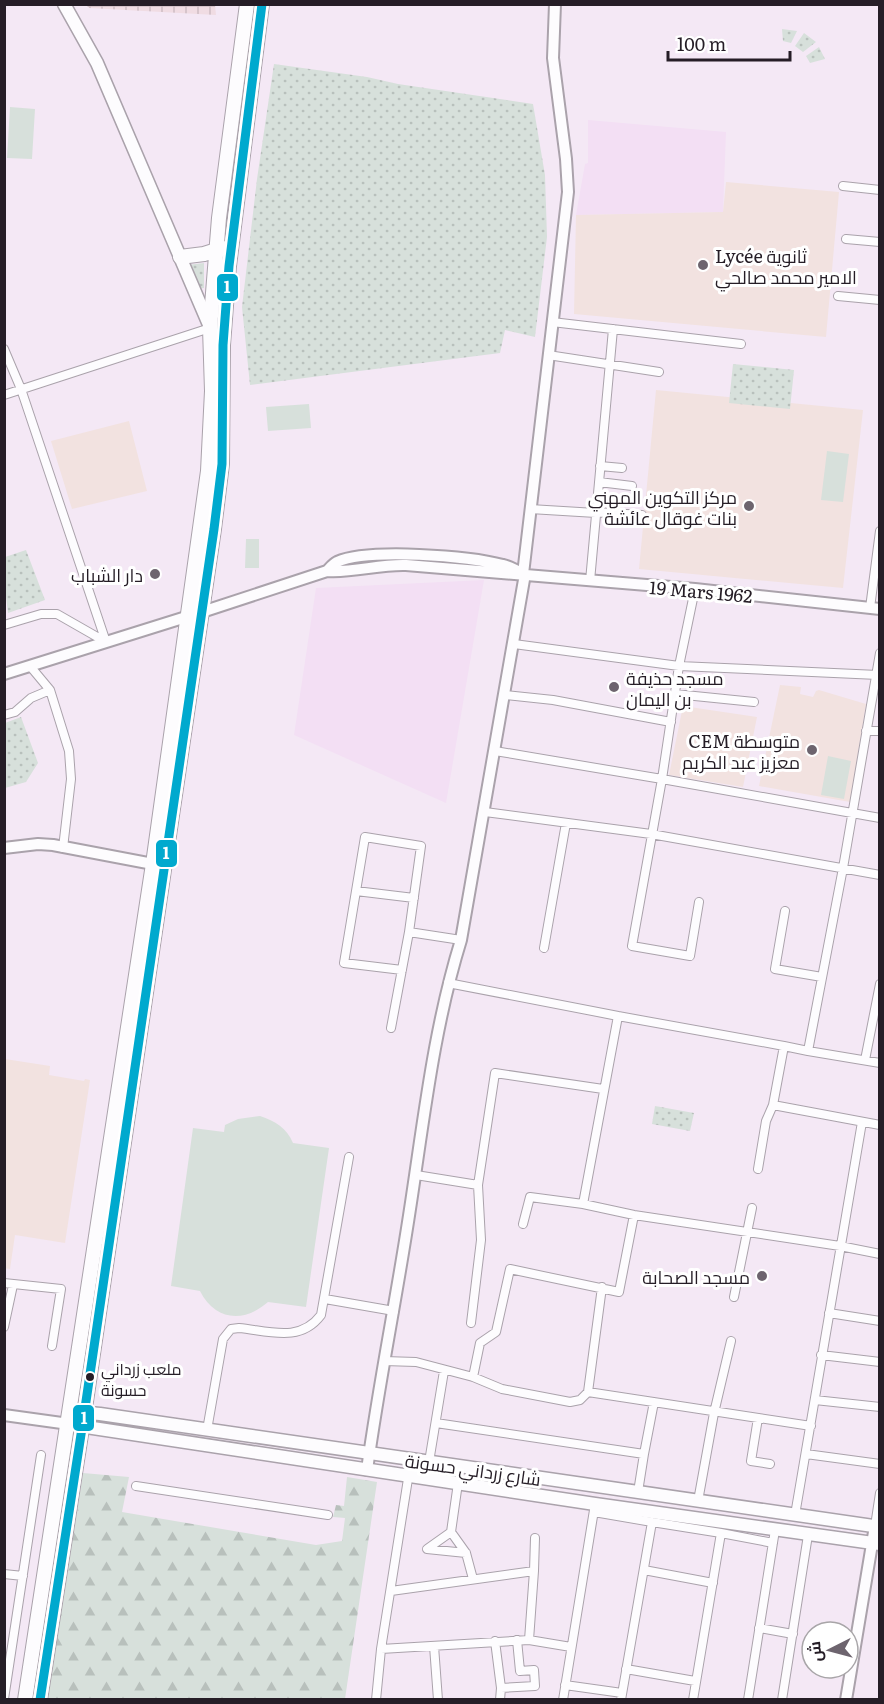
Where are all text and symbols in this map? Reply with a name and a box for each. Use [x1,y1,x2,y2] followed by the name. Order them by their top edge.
[668,24,790,62] scale bar
[677,30,726,57] text: 100 m
[715,242,857,292] place label: Lycée ثانوية الامير محمد صالحي
[696,258,710,272] marker: Lycée ثانوية الامير محمد صالحي
[216,273,239,302] line badge: 1
[224,274,231,298] text: 1
[588,483,737,531] place label: مركز التكوين المهني بنات غوقال عائشة
[742,499,756,513] marker: مركز التكوين المهني بنات غوقال عائشة
[71,561,143,588] place label: دار الشباب
[148,567,162,581] marker: دار الشباب
[648,573,754,609] street label: 19 Mars 1962
[626,664,723,712] place label: مسجد حذيفة بن اليمان
[607,680,621,694] marker: مسجد حذيفة بن اليمان
[682,727,800,775] place label: CEM متوسطة معزيز عبد الكريم
[805,743,819,757] marker: CEM متوسطة معزيز عبد الكريم
[155,839,178,868] line badge: 1
[163,840,170,864] text: 1
[642,1263,750,1290] place label: مسجد الصحابة
[755,1269,769,1283] marker: مسجد الصحابة
[101,1356,182,1401] place label: ملعب زرداني حسونة
[84,1371,96,1383] marker: ملعب زرداني حسونة
[72,1404,95,1432] line badge: 1
[81,1405,88,1429] text: 1
[403,1446,543,1494] street label: شارع زرداني حسونة
[800,1620,860,1680] north arrow
[801,1640,827,1663] text: ش

